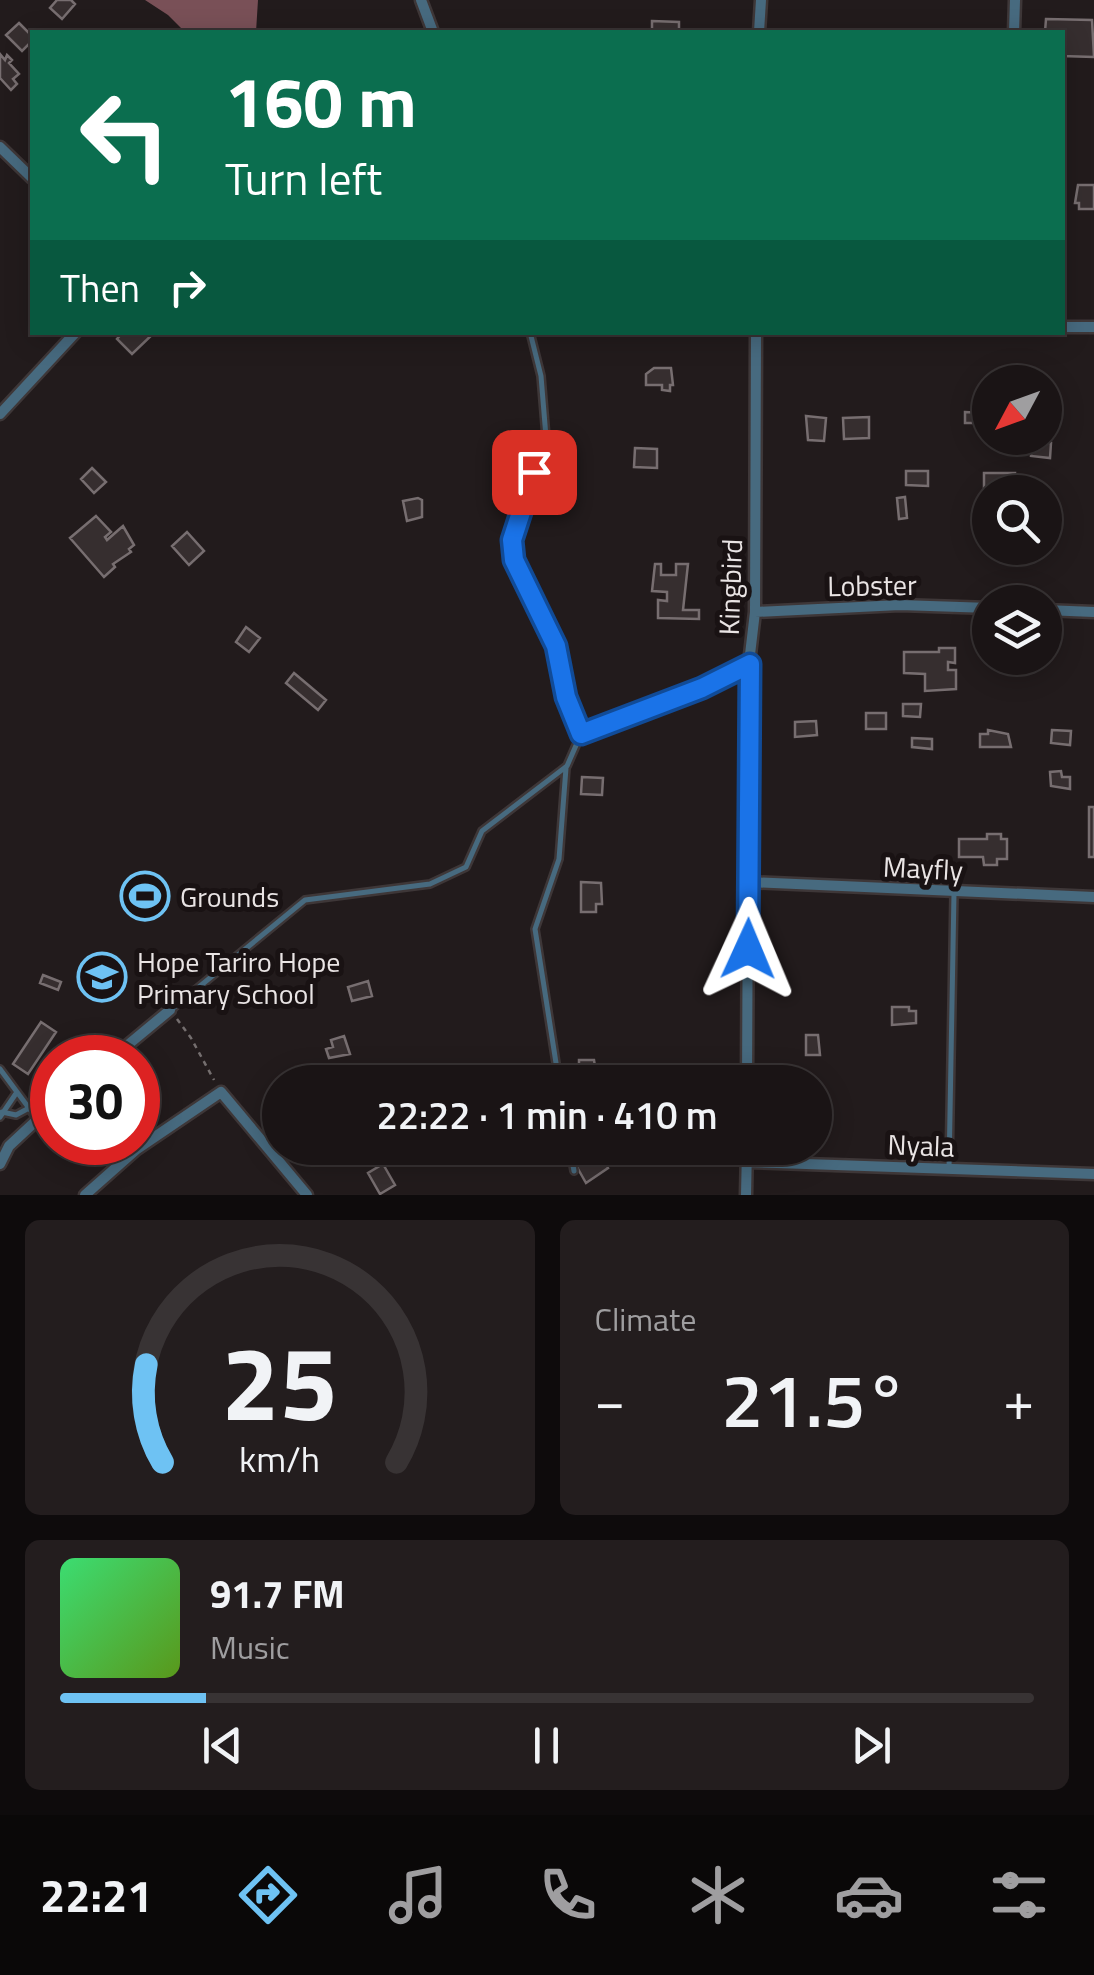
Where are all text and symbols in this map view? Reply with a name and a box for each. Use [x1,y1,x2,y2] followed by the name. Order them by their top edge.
[225,48,417,154] text: 160 m
[60,70,190,200] icon: left
[225,144,382,212] text: Turn left
[60,259,140,317] text: Then
[160,260,215,315] icon: right
[972,365,1062,455] north arrow
[972,365,1062,675] map controls
[492,430,577,515] pin
[507,445,562,500] icon: arrive
[972,475,1062,565] button: search
[707,538,753,636] street label: Kingbird
[827,563,917,607] street label: Lobster
[972,585,1062,675] button: layers
[882,844,964,892] street label: Mayfly
[119,870,171,922] sports icon: Grounds
[180,875,279,918] place label: Grounds
[696,897,800,1001] position arrow
[137,940,340,1015] place label: Hope Tariro Hope Primary School
[76,951,128,1003] school or university icon: Hope Tariro Hope Primary School
[30,1035,160,1165] speed limit sign: 30
[376,1086,718,1144] text: 22:22 · 1 min · 410 m
[887,1122,955,1168] street label: Nyala
[595,1295,696,1343] text: Climate
[222,1302,338,1460] text: 25
[721,1342,907,1456] text: 21.5°
[595,1358,625,1441] text: −
[1003,1358,1034,1441] text: +
[239,1431,320,1486] text: km/h
[210,1565,345,1623] text: 91.7 FM
[210,1623,290,1671] text: Music
[195,1718,250,1773] icon: previous
[519,1718,574,1773] icon: pause
[844,1718,899,1773] icon: next
[233,1860,303,1930] icon: directions
[383,1860,453,1930] icon: music
[533,1860,603,1930] icon: phone
[683,1860,753,1930] icon: climate
[834,1860,904,1930] icon: car
[984,1860,1054,1930] icon: filters
[40,1861,152,1929] text: 22:21

